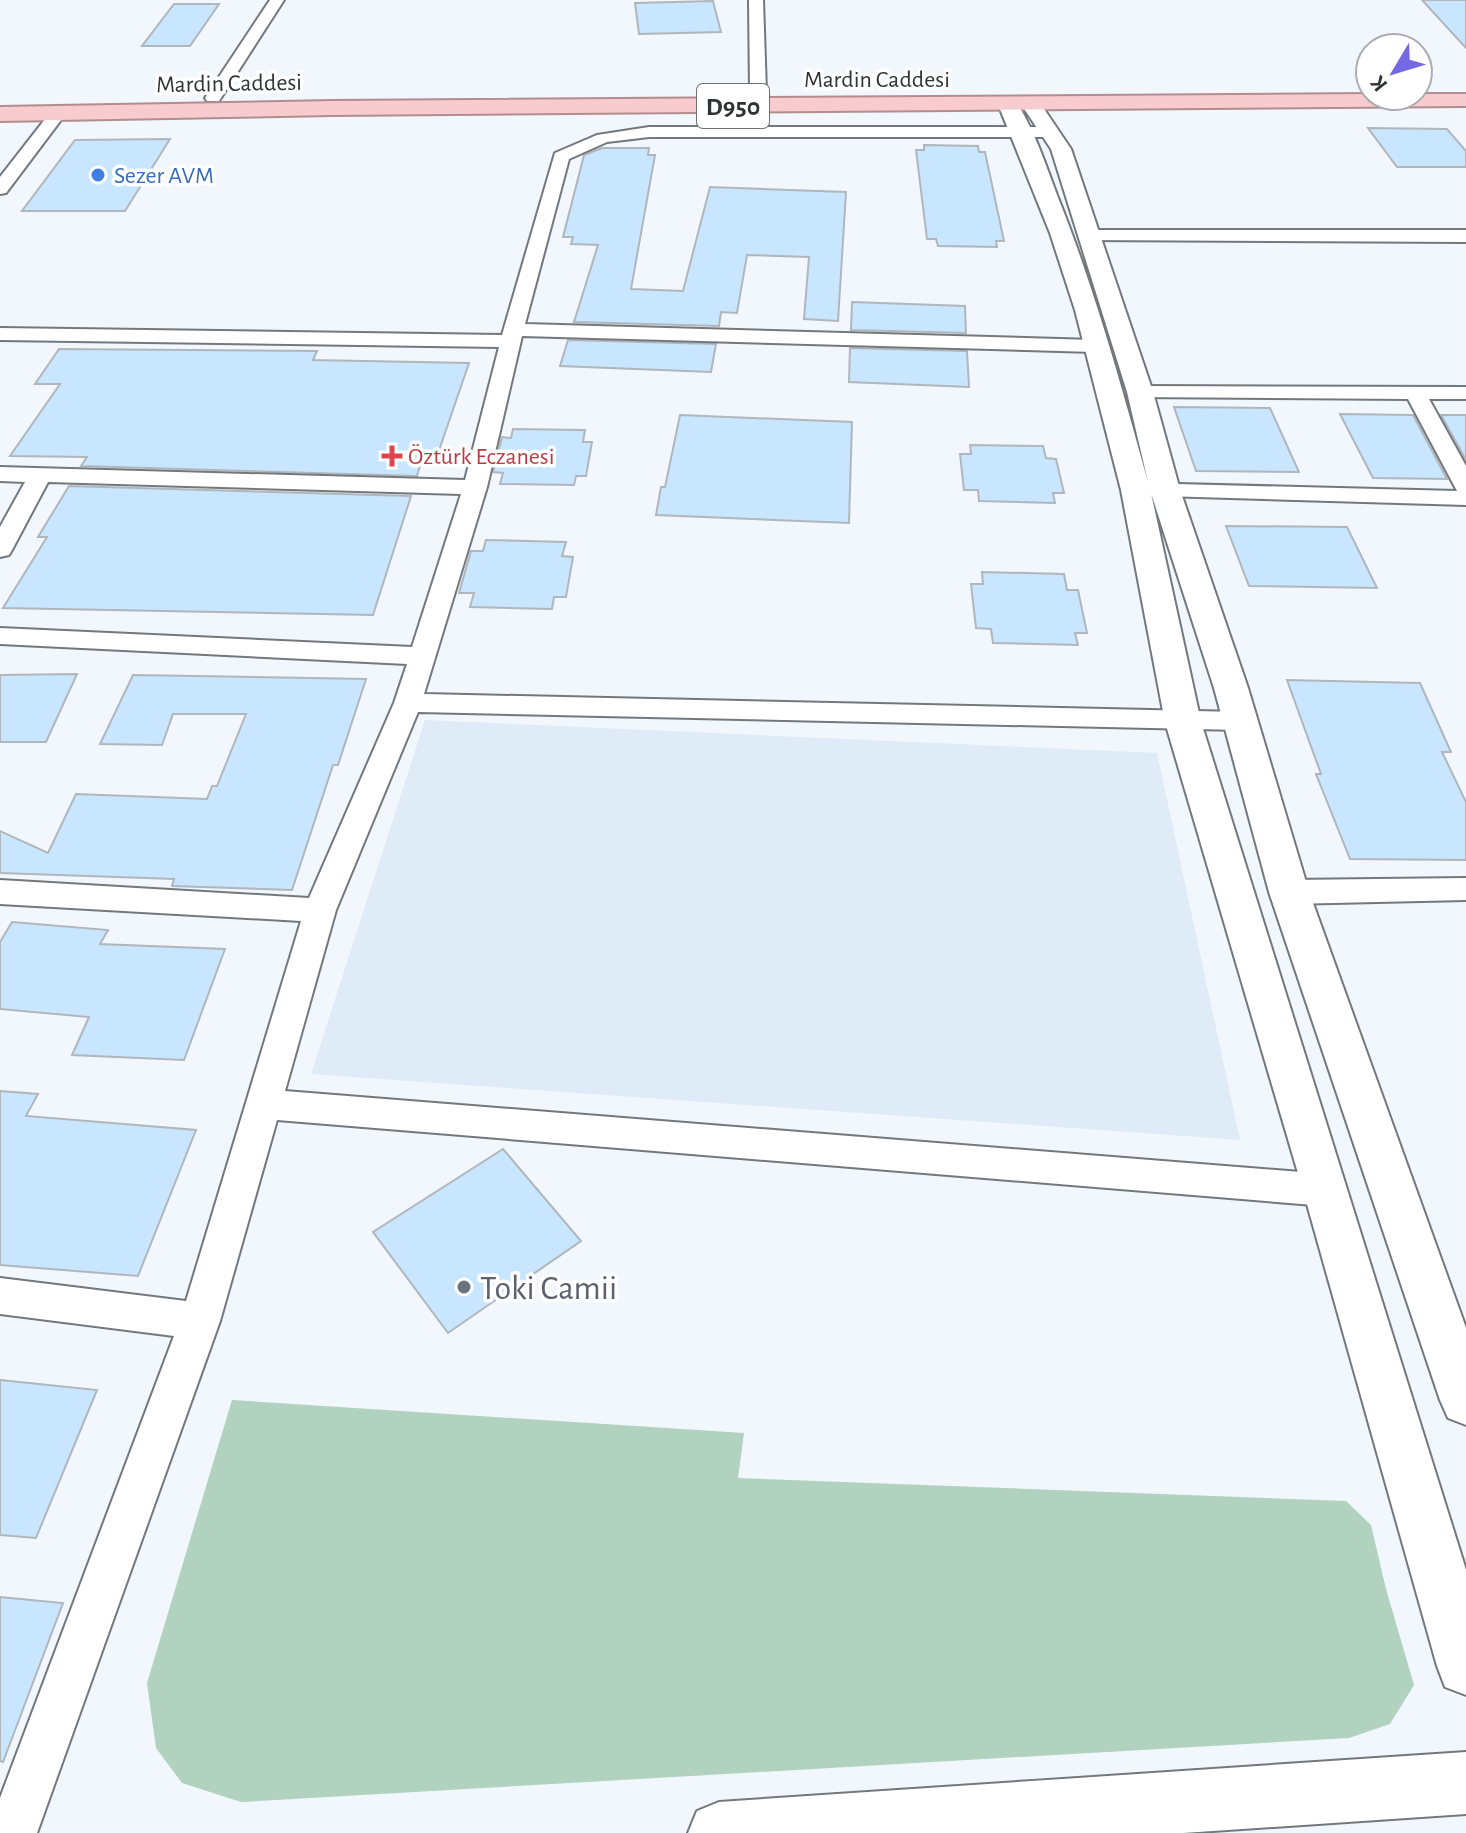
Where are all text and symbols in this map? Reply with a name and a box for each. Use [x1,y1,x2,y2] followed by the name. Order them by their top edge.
[1354,32,1434,112] north arrow
[804,68,950,92] street label: Mardin Caddesi
[156,71,302,97] street label: Mardin Caddesi
[1366,71,1392,96] text: K
[697,84,769,128] road number: D950
[114,164,214,188] place label: Sezer AVM
[89,166,107,184] marker: Sezer AVM
[408,444,555,469] place label: Öztürk Eczanesi
[383,447,401,465] marker: Öztürk Eczanesi
[480,1272,617,1306] place label: Toki Camii
[455,1278,473,1296] marker: Toki Camii

